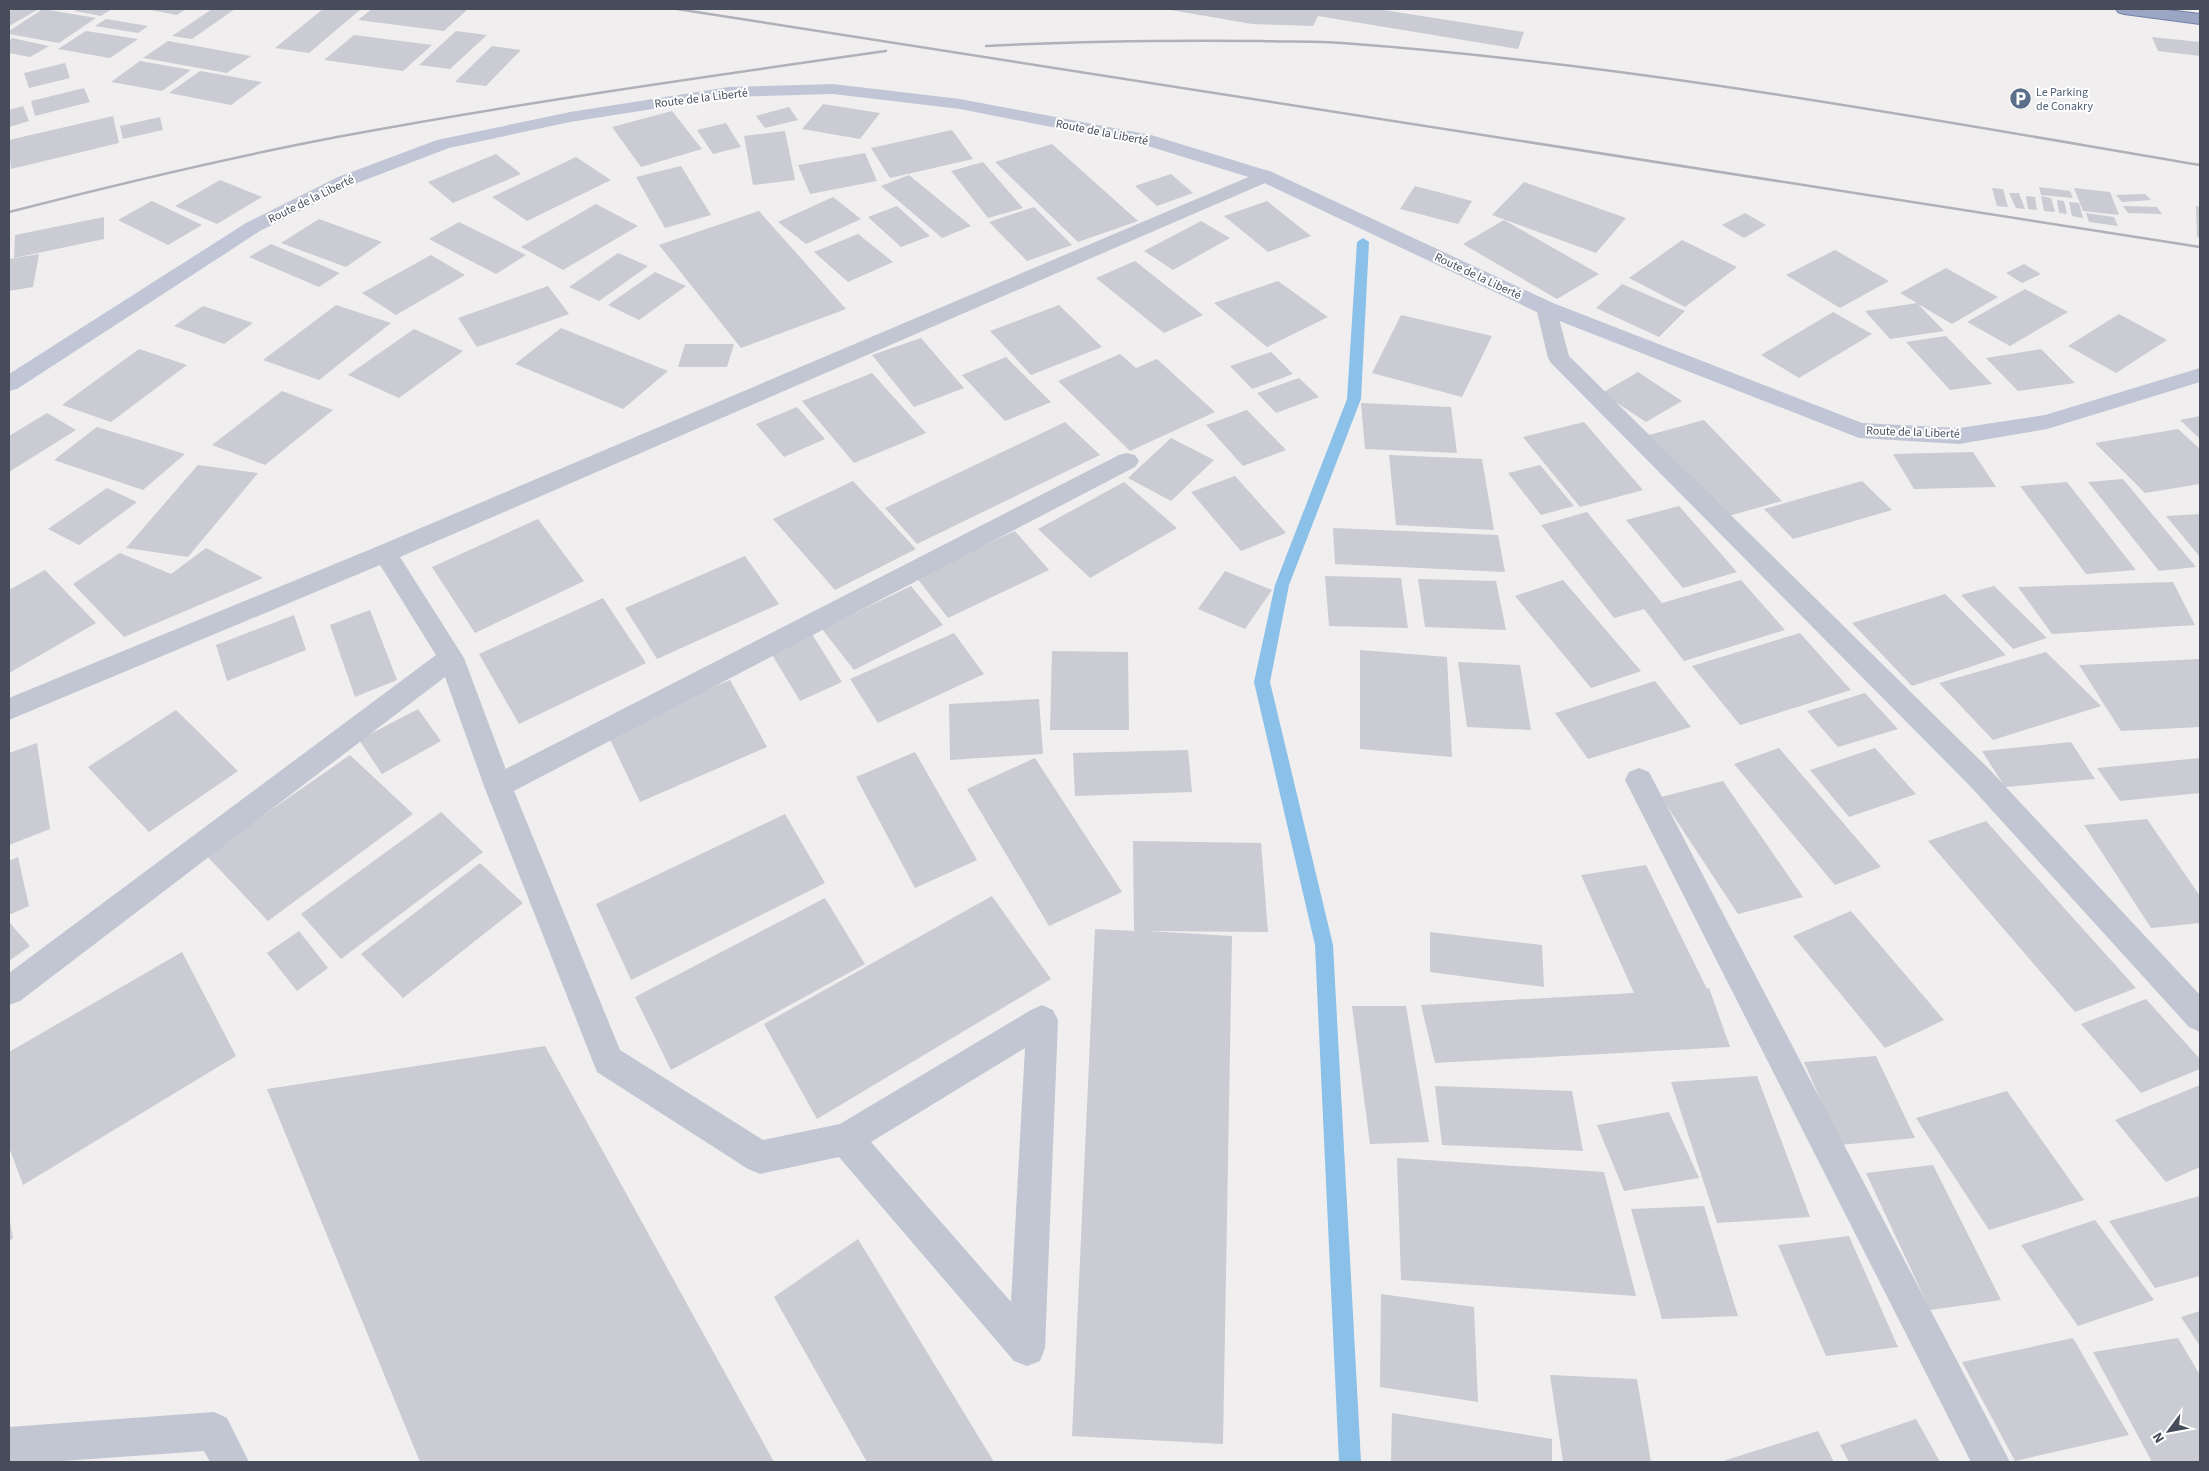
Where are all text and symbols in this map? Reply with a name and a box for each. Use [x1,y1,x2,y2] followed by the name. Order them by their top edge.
[653,84,749,113] street label: Route de la Liberté
[2036,84,2093,115] place label: Le Parking de Conakry
[2008,87,2032,111] parking icon: Le Parking de Conakry
[1054,115,1150,150] street label: Route de la Liberté
[265,171,357,228] street label: Route de la Liberté
[1432,249,1524,304] street label: Route de la Liberté
[1866,422,1960,443] street label: Route de la Liberté
[2144,1406,2194,1456] north arrow
[2148,1428,2170,1447] text: N

